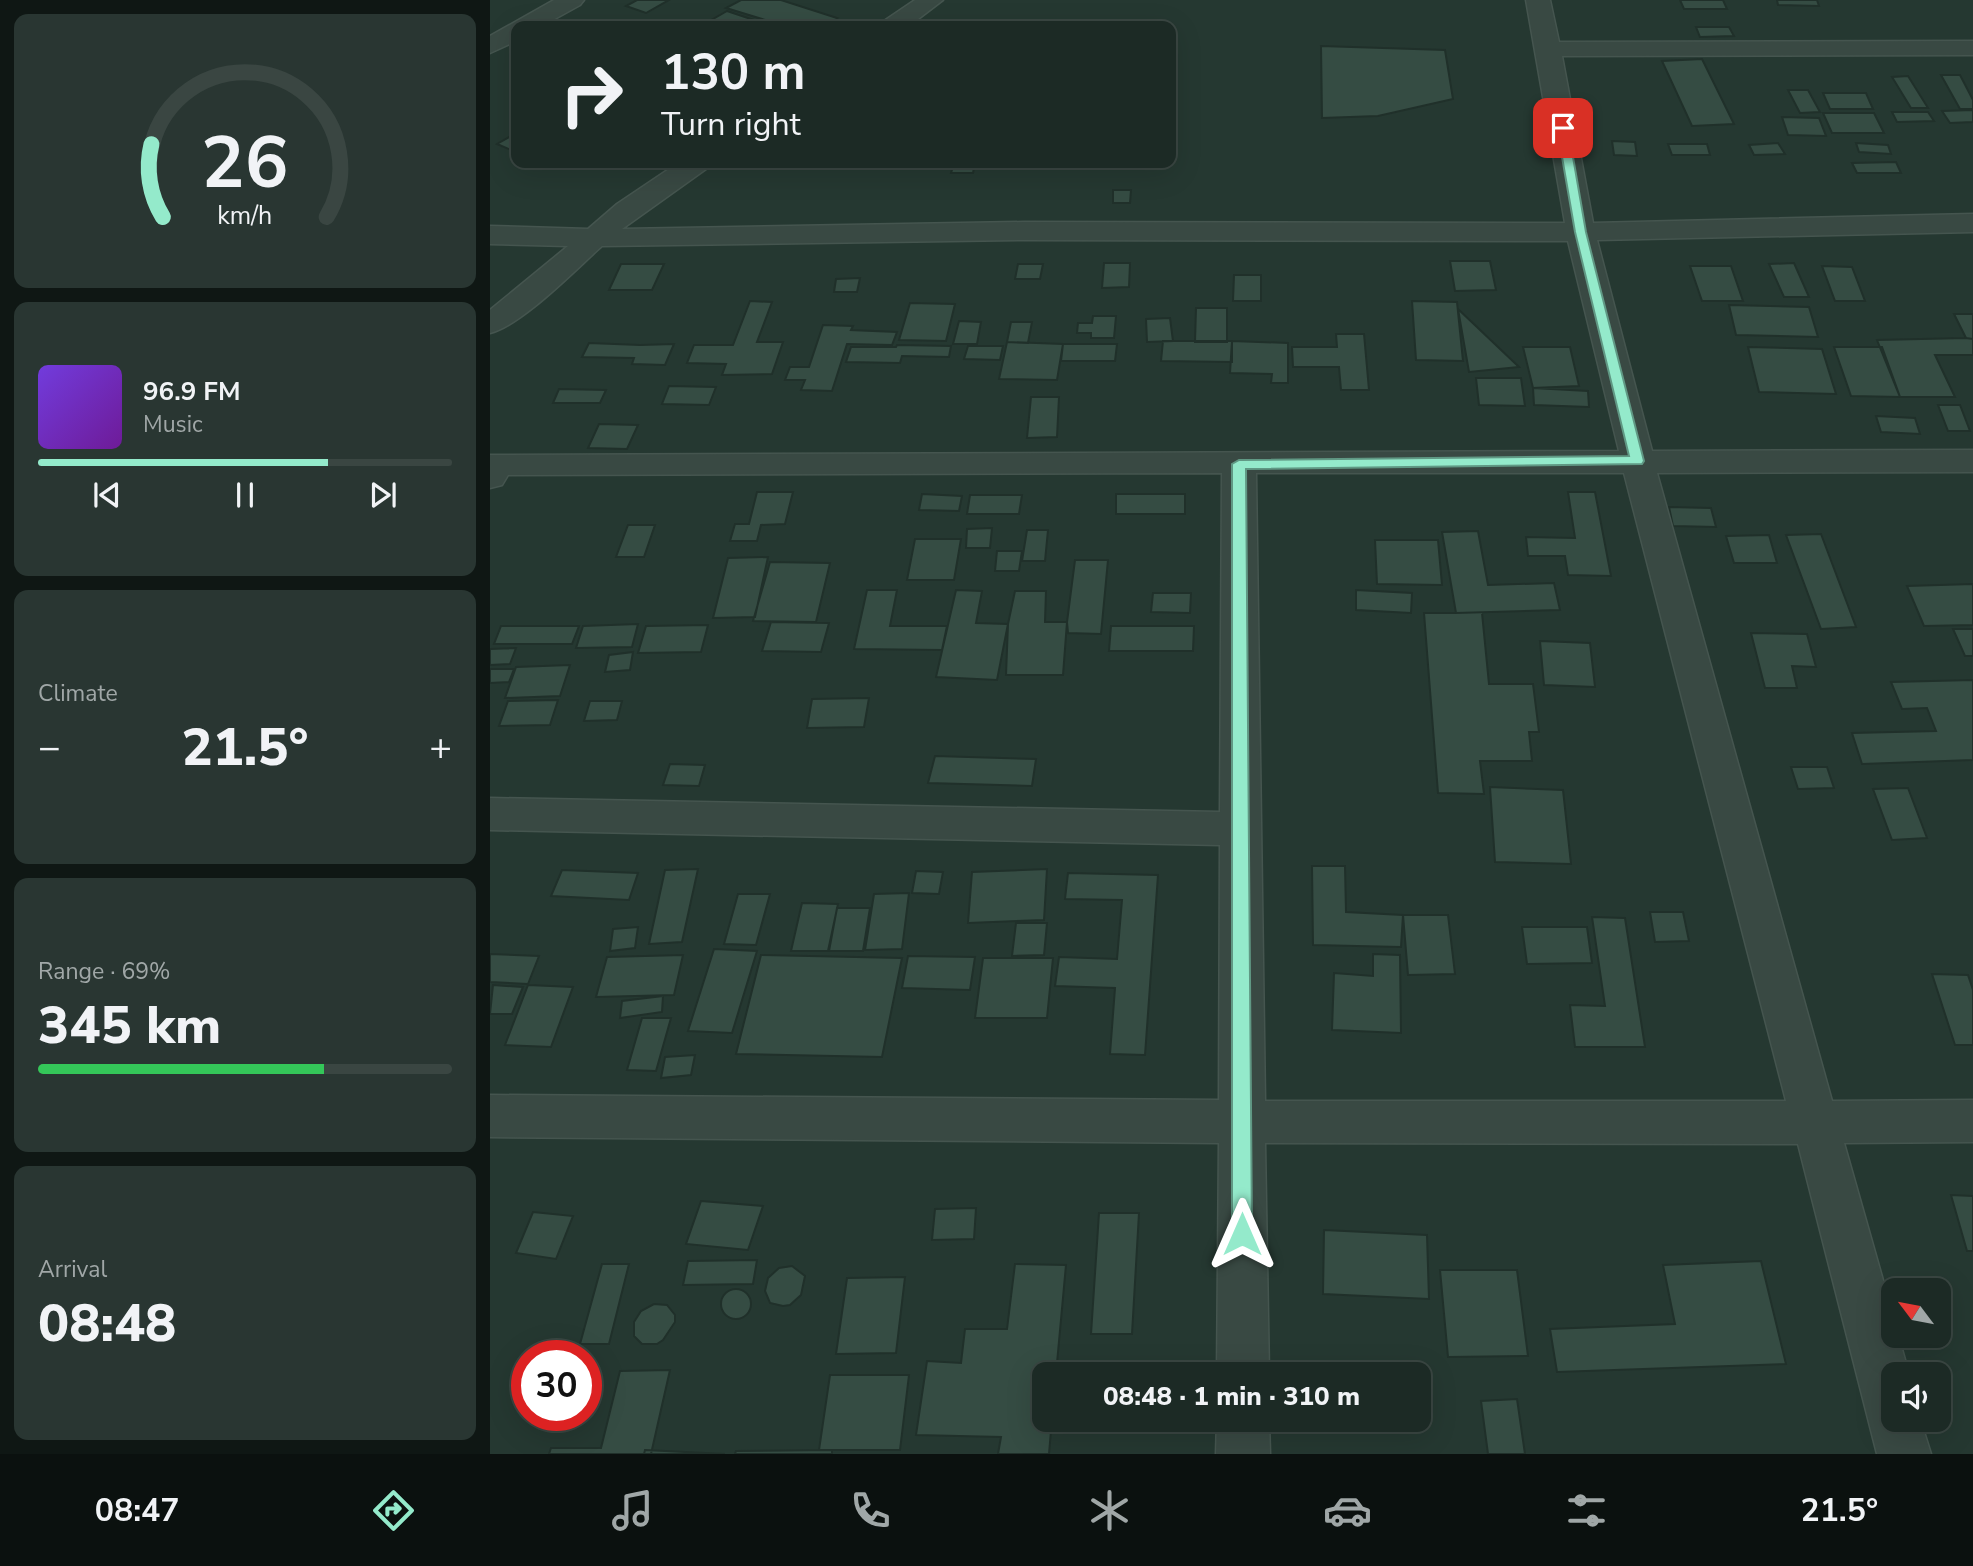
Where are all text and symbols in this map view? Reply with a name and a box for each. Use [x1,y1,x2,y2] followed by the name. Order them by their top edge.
[661,39,805,106] text: 130 m
[546,49,637,140] icon: right
[1533,98,1593,158] pin
[661,103,801,146] text: Turn right
[1544,109,1582,147] icon: arrive
[201,113,289,213] text: 26
[217,199,273,233] text: km/h
[143,374,240,409] text: 96.9 FM
[143,409,203,440] text: Music
[88,476,126,514] icon: previous
[226,476,264,514] icon: pause
[364,476,402,514] icon: next
[38,678,118,709] text: Climate
[181,712,309,783] text: 21.5°
[38,722,61,773] text: −
[429,722,452,773] text: +
[38,956,170,987] text: Range · 69%
[38,990,221,1061] text: 345 km
[1205,1197,1279,1271] position arrow
[38,1254,107,1285] text: Arrival
[1881,1278,1951,1348] north arrow
[1881,1278,1951,1432] map controls
[38,1288,176,1359] text: 08:48
[511,1340,602,1431] speed limit sign: 30
[1881,1362,1951,1432] button: sound
[1103,1379,1360,1414] text: 08:48 · 1 min · 310 m
[369,1486,418,1535] icon: directions
[608,1486,657,1535] icon: music
[846,1486,895,1535] icon: phone
[1085,1486,1134,1535] icon: climate
[1323,1486,1372,1535] icon: car
[1562,1486,1611,1535] icon: filters
[95,1489,180,1532] text: 08:47
[1800,1489,1878,1532] text: 21.5°

